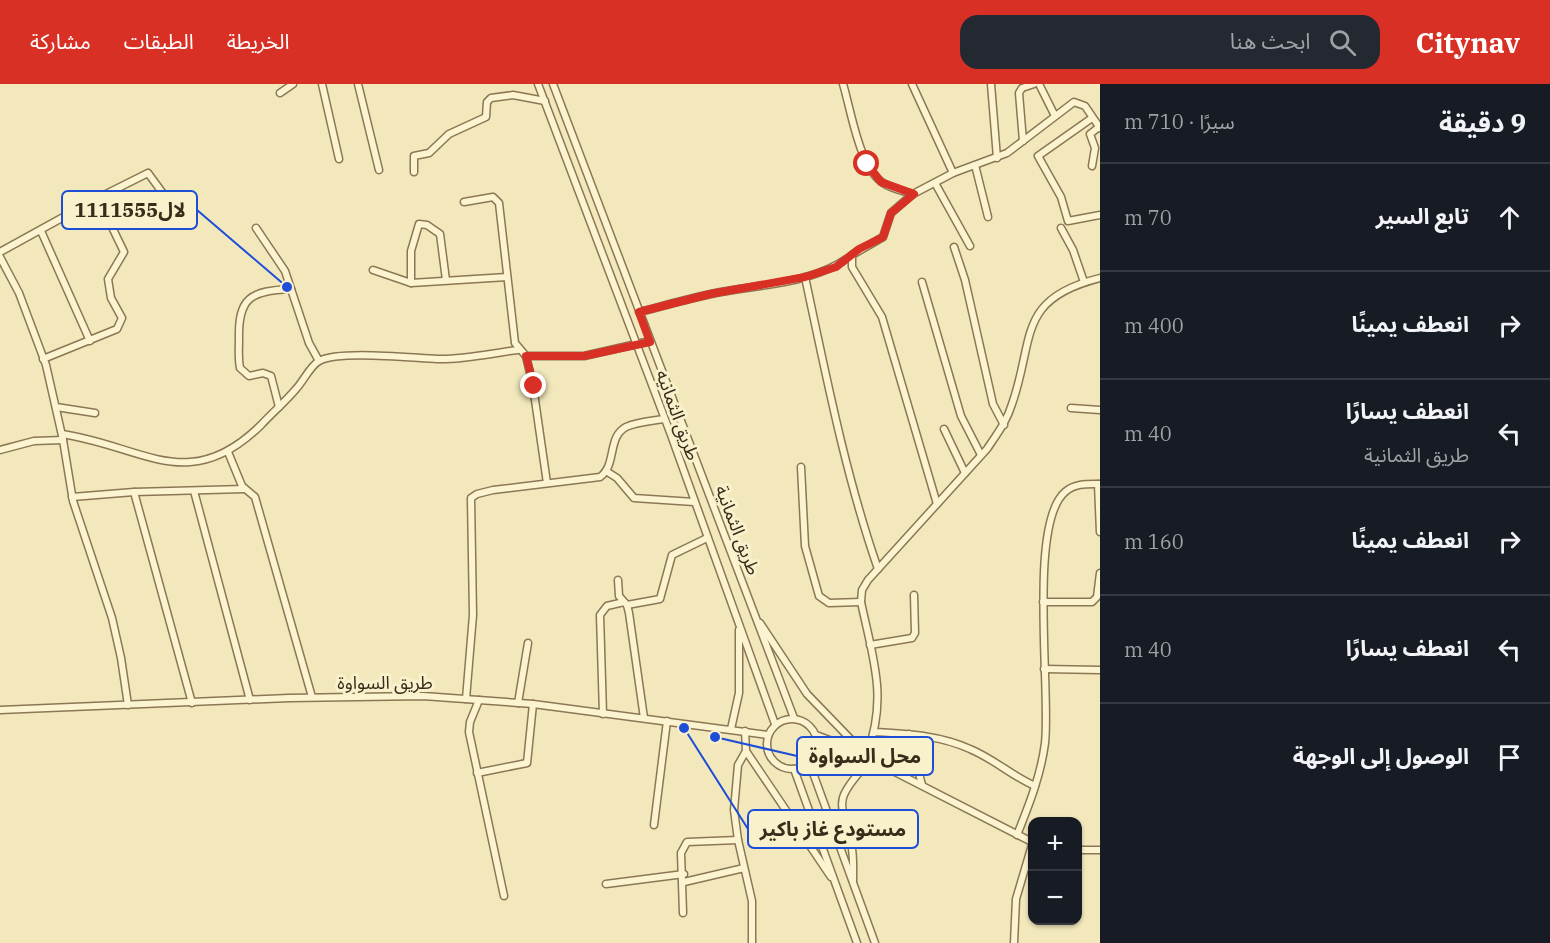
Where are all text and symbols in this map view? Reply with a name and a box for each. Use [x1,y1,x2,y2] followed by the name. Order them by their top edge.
[960,15,1380,69] search box
[1416,24,1520,61] text: Citynav
[1230,26,1311,55] text: ابحث هنا
[1326,26,1359,59] icon: search
[30,27,91,55] text: مشاركة
[124,27,194,55] text: الطبقات
[227,27,290,55] text: الخريطة
[1439,105,1526,139] text: 9 دقيقة
[1124,108,1235,135] text: سيرًا · 710 m
[853,150,879,176] route start
[62,191,197,229] callout: 1111555لال
[74,196,186,223] text: 1111555لال
[1376,201,1469,230] text: تابع السير
[1493,201,1526,234] icon: ahead
[1124,204,1172,231] text: 70 m
[1351,309,1469,338] text: انعطف يمينًا
[1493,309,1526,342] icon: right
[1124,312,1184,339] text: 400 m
[651,367,705,463] street label: طريق الثمانيه
[520,372,546,398] route end
[1346,396,1469,425] text: انعطف يسارًا
[1493,417,1526,450] icon: left
[1124,420,1172,447] text: 40 m
[1364,441,1469,468] text: طريق الثمانية
[710,482,766,578] street label: طريق الثمانية
[1351,525,1469,554] text: انعطف يمينًا
[1493,525,1526,558] icon: right
[1124,528,1184,555] text: 160 m
[1346,633,1469,662] text: انعطف يسارًا
[1493,633,1526,666] icon: left
[1124,636,1172,663] text: 40 m
[337,671,433,694] street label: طريق السواوة
[797,737,933,775] callout: محل السواوة
[1293,741,1469,770] text: الوصول إلى الوجهة
[1493,741,1526,774] icon: arrive
[809,742,921,769] text: محل السواوة
[748,810,918,848] callout: مستودع غاز باكير
[759,815,906,844] text: مستودع غاز باكير
[1028,817,1082,925] map controls
[1028,817,1082,871] button: +
[1028,871,1082,925] button: −

